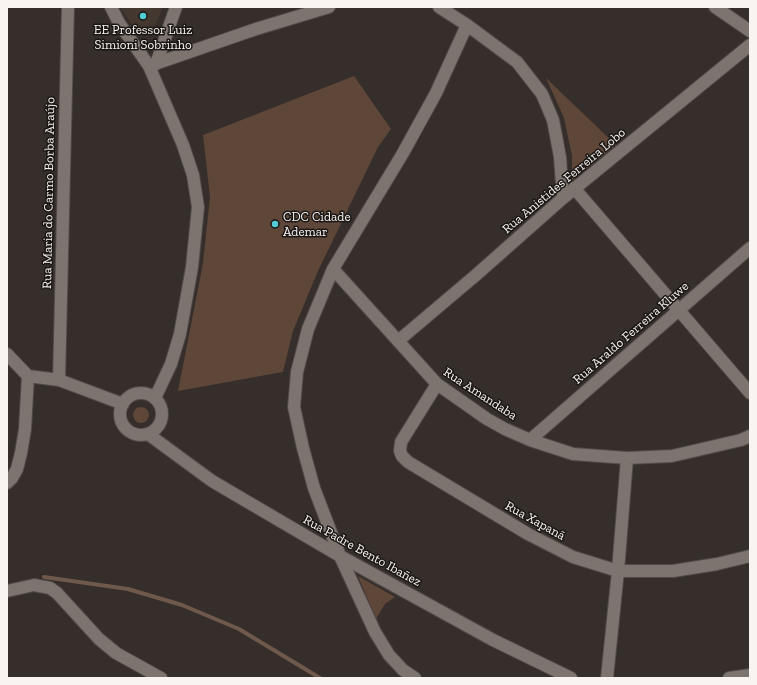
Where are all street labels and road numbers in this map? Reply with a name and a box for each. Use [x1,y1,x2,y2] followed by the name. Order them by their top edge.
[40,97,58,289] street label: Rua Maria do Carmo Borba Araújo
[499,125,629,237] street label: Rua Anistides Ferreira Lobo
[570,278,692,388] street label: Rua Araldo Ferreira Kluwe
[440,364,520,424] street label: Rua Amandaba
[502,498,568,544] street label: Rua Xapanã
[300,512,424,590] street label: Rua Padre Bento Ibañez

